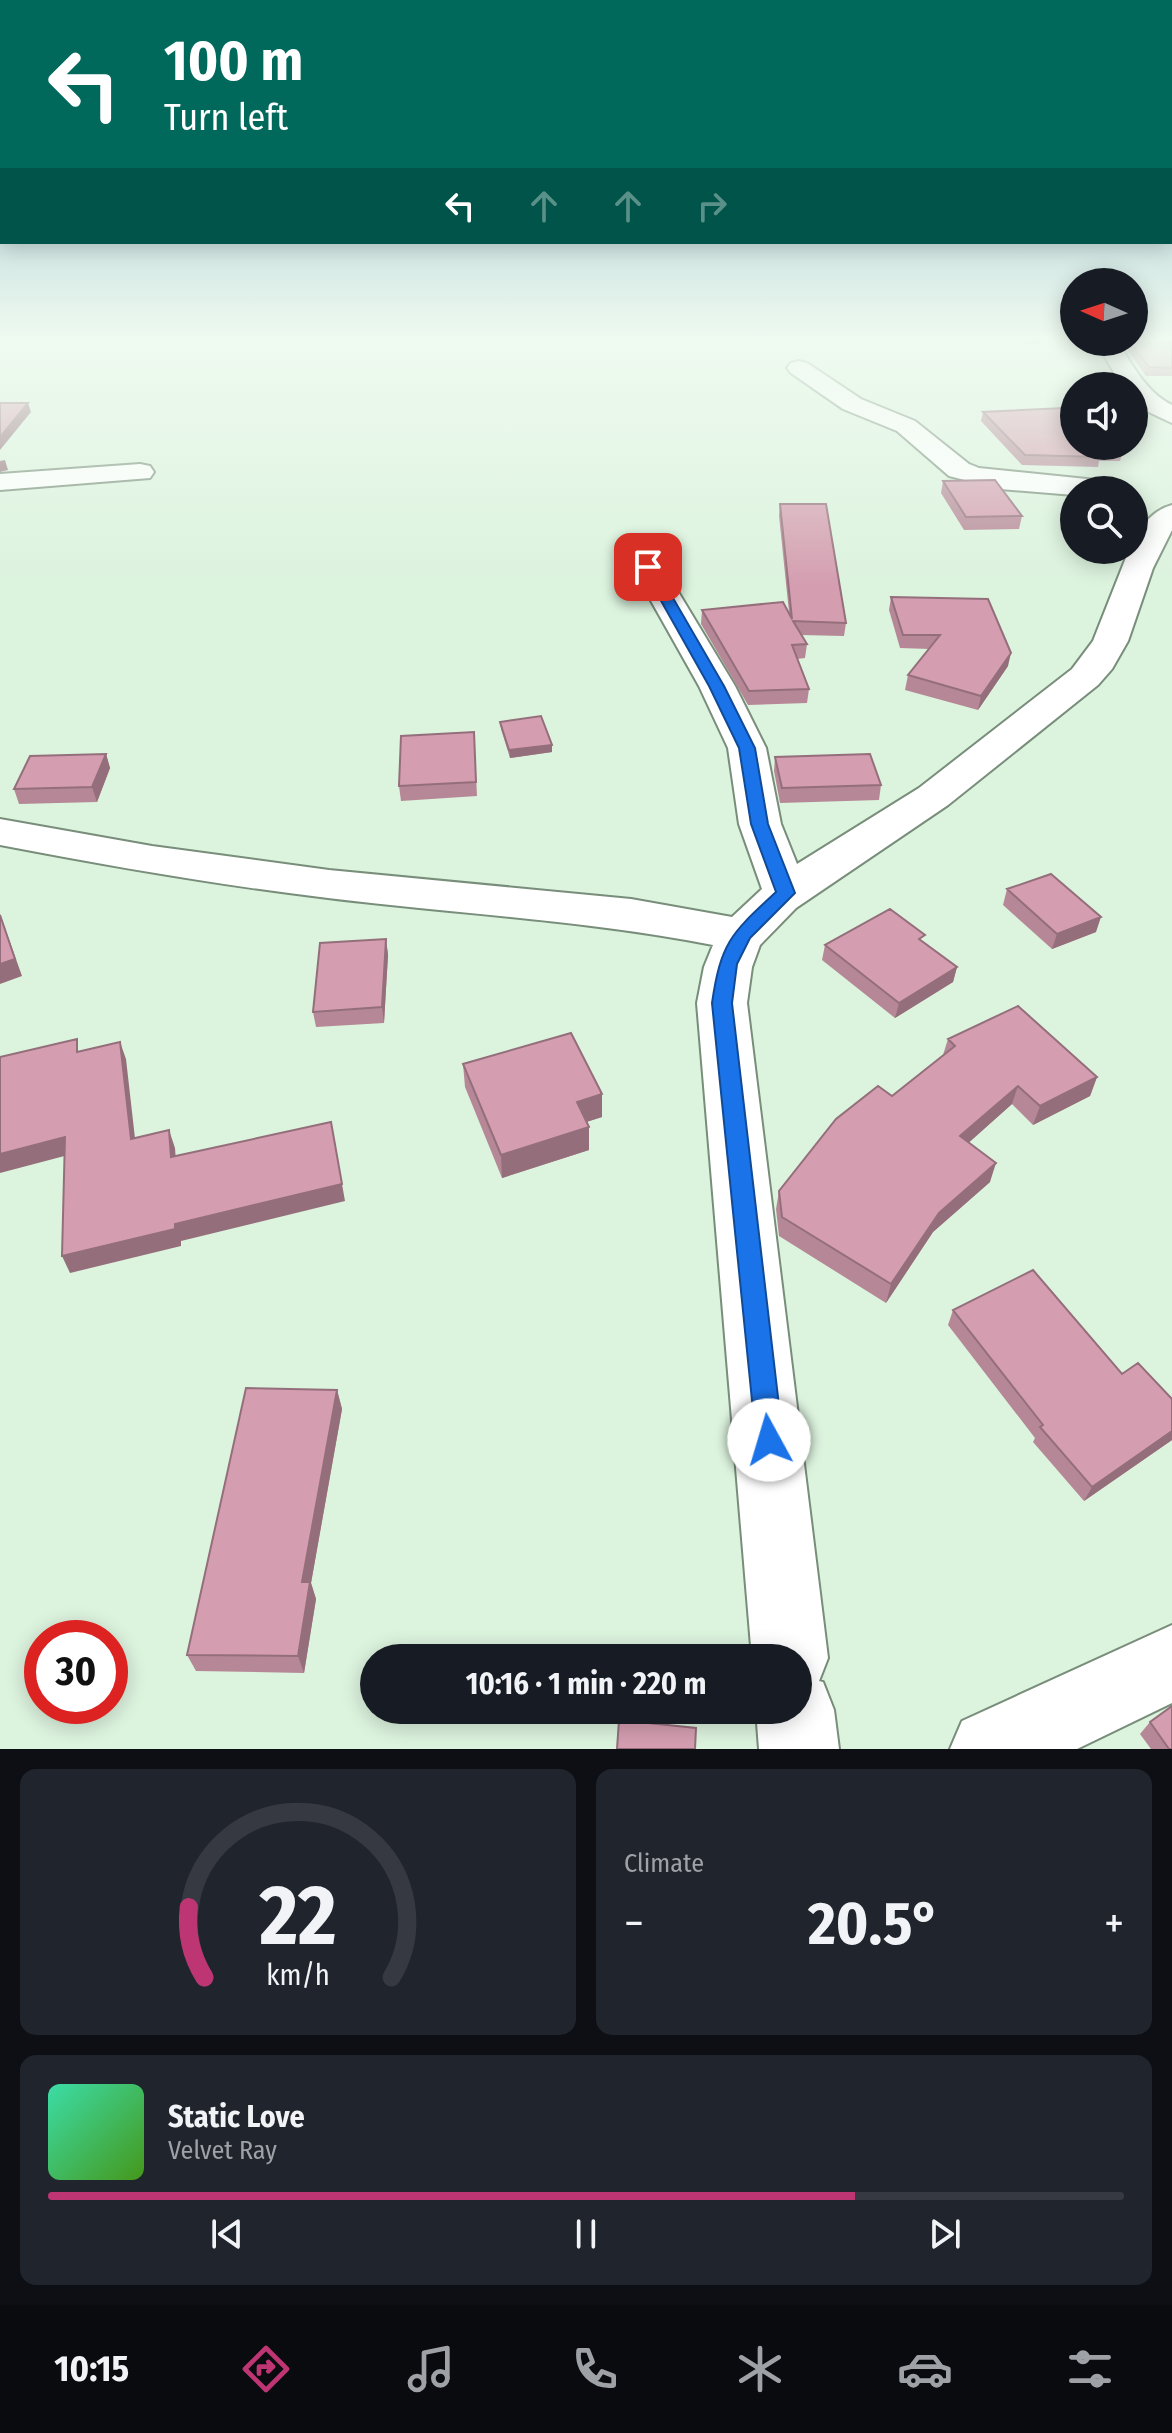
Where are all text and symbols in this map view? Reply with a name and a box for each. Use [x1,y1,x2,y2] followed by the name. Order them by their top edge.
[164,28,303,95] text: 100 m
[32,32,136,136] icon: left
[164,96,288,140] text: Turn left
[438,184,482,228] icon: left
[522,184,566,228] icon: ahead
[606,184,650,228] icon: ahead
[690,184,734,228] icon: right
[1060,268,1148,356] north arrow
[1060,268,1148,564] map controls
[1060,372,1148,460] button: sound
[1060,476,1148,564] button: search
[614,533,682,601] pin
[626,545,670,589] icon: arrive
[727,1398,811,1482] position arrow
[24,1620,128,1724] speed limit sign: 30
[466,1666,706,1702] text: 10:16 · 1 min · 220 m
[624,1848,704,1879] text: Climate
[258,1866,337,1966] text: 22
[808,1888,940,1960] text: 20.5°
[624,1897,644,1950] text: −
[1104,1897,1124,1950] text: +
[266,1958,330,1993] text: km/h
[168,2099,305,2135] text: Static Love
[168,2135,277,2166] text: Velvet Ray
[205,2212,249,2256] icon: previous
[564,2212,608,2256] icon: pause
[923,2212,967,2256] icon: next
[238,2341,294,2397] icon: directions
[403,2341,459,2397] icon: music
[567,2341,623,2397] icon: phone
[732,2341,788,2397] icon: climate
[897,2341,953,2397] icon: car
[1062,2341,1118,2397] icon: filters
[54,2347,129,2391] text: 10:15

